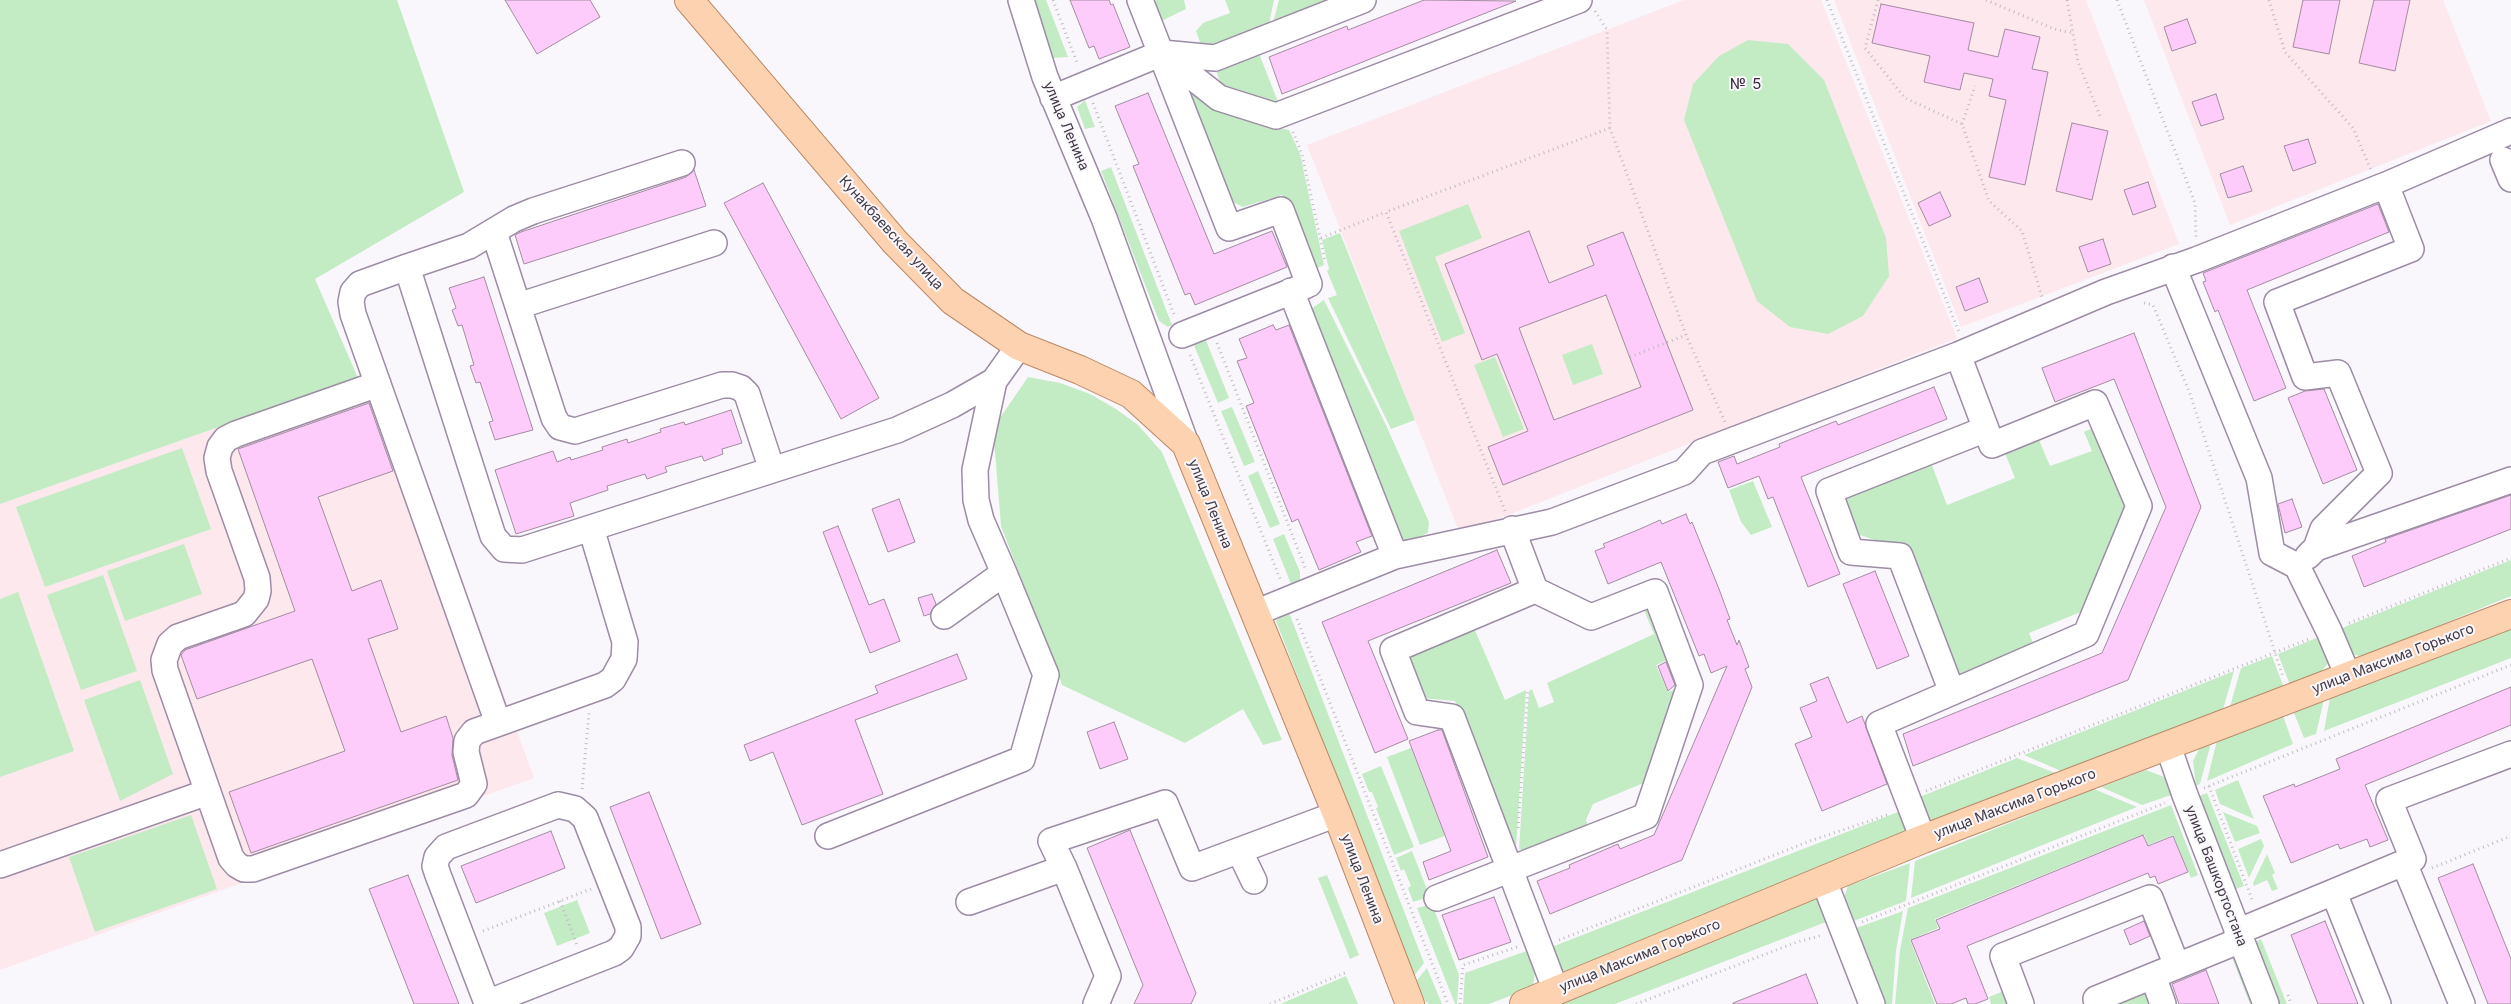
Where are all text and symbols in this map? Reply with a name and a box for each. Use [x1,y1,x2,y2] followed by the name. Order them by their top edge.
[1729,75,1763,93] district label: № 5
[1040,79,1092,173] street label: улица Ленина
[835,173,947,293] street label: Кунакбаевская улица
[1184,457,1236,551] street label: улица Ленина
[2310,620,2476,698] street label: улица Максима Горького
[1932,765,2098,843] street label: улица Максима Горького
[2181,803,2251,949] street label: улица Башкортостана
[1337,832,1387,926] street label: улица Ленина
[1557,916,1723,996] street label: улица Максима Горького

